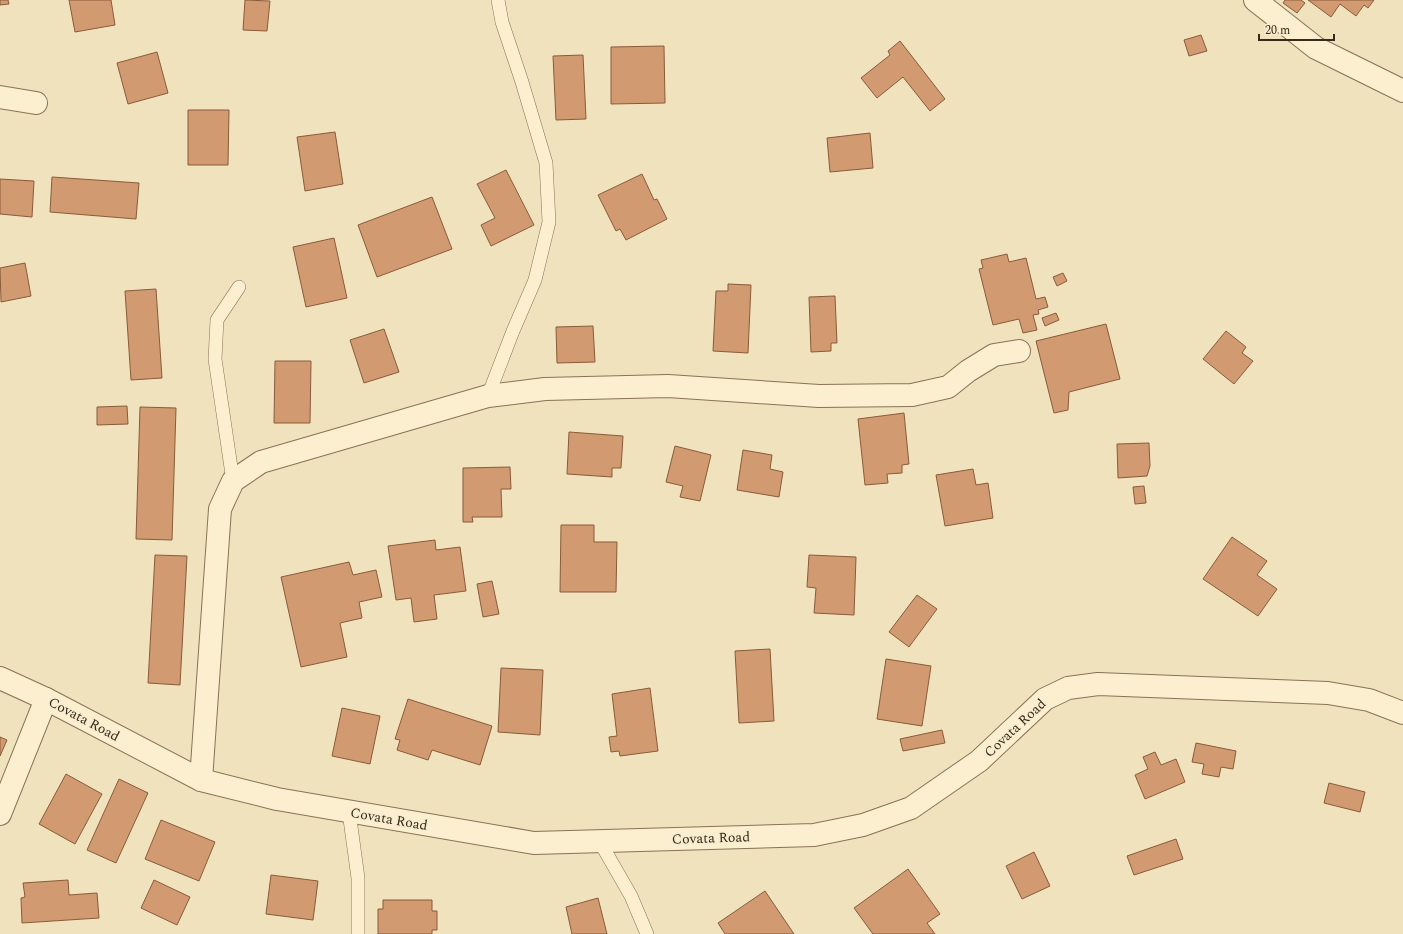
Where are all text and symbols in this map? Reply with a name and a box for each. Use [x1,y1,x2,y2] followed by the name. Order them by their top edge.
[1259,16,1334,42] scale bar
[1265,21,1290,40] text: 20 m
[45,691,124,747] street label: Covata Road
[979,694,1051,762] street label: Covata Road
[349,802,429,836] street label: Covata Road
[672,826,751,850] street label: Covata Road

